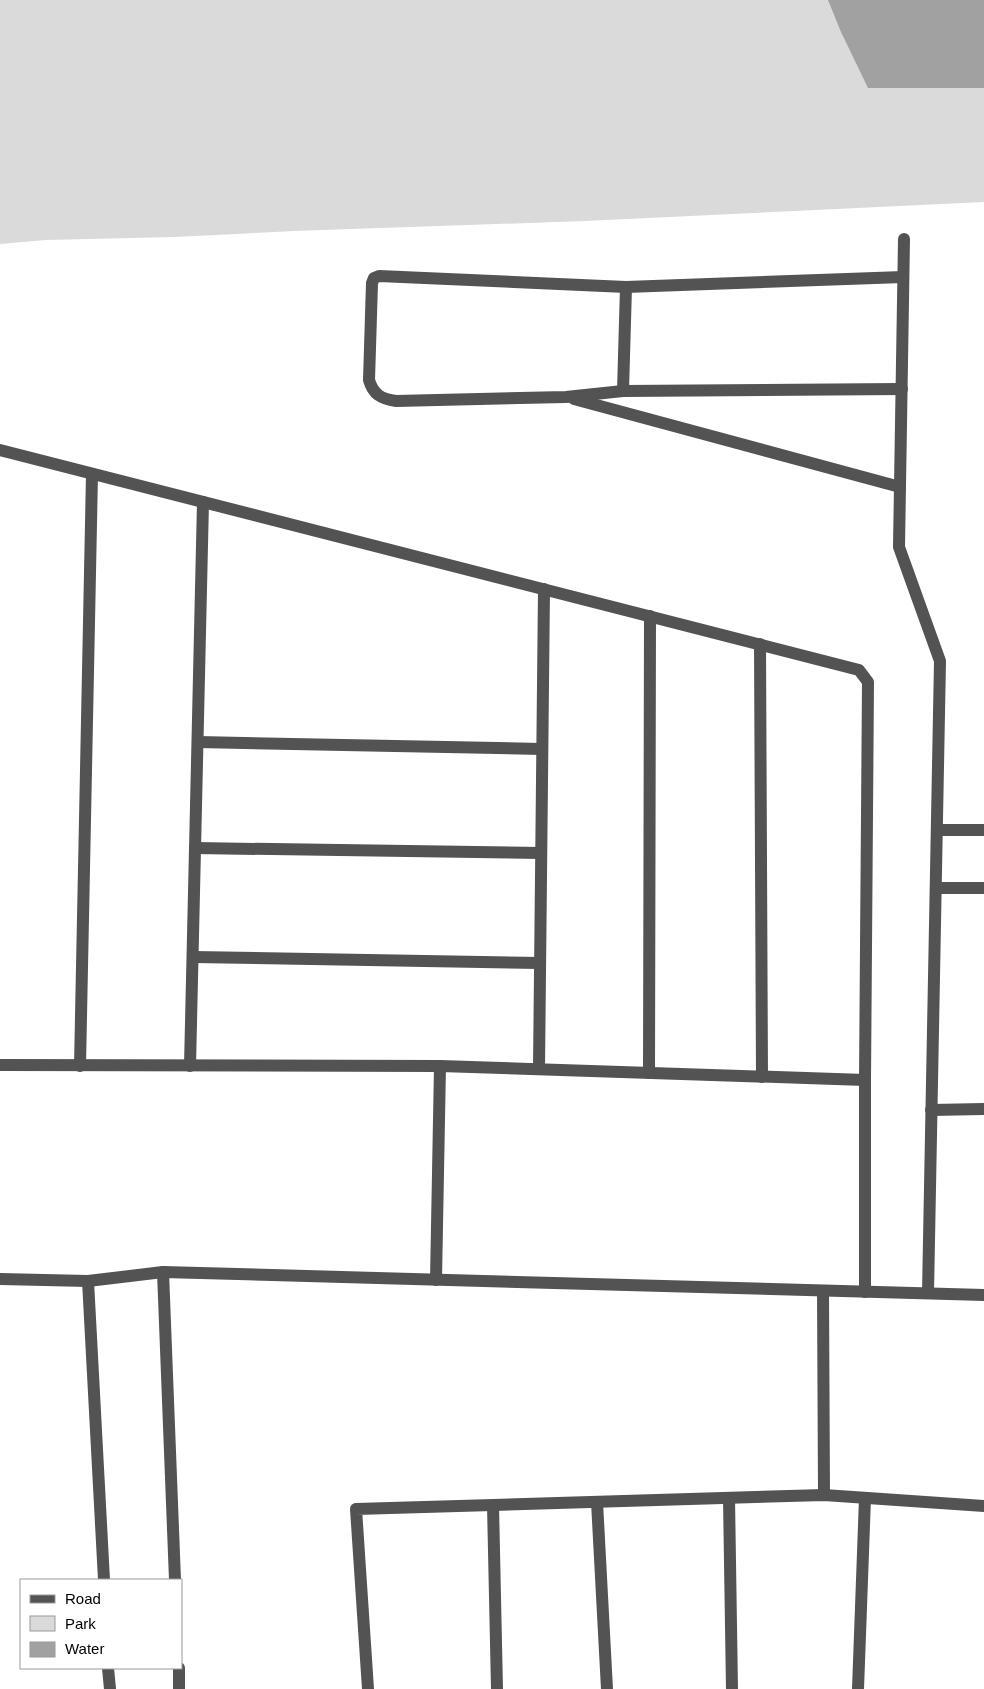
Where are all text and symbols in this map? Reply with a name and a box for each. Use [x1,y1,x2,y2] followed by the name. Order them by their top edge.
[20,1579,182,1669] legend
[65,1590,101,1607] text: Road
[65,1615,96,1632] text: Park
[65,1640,104,1657] text: Water

